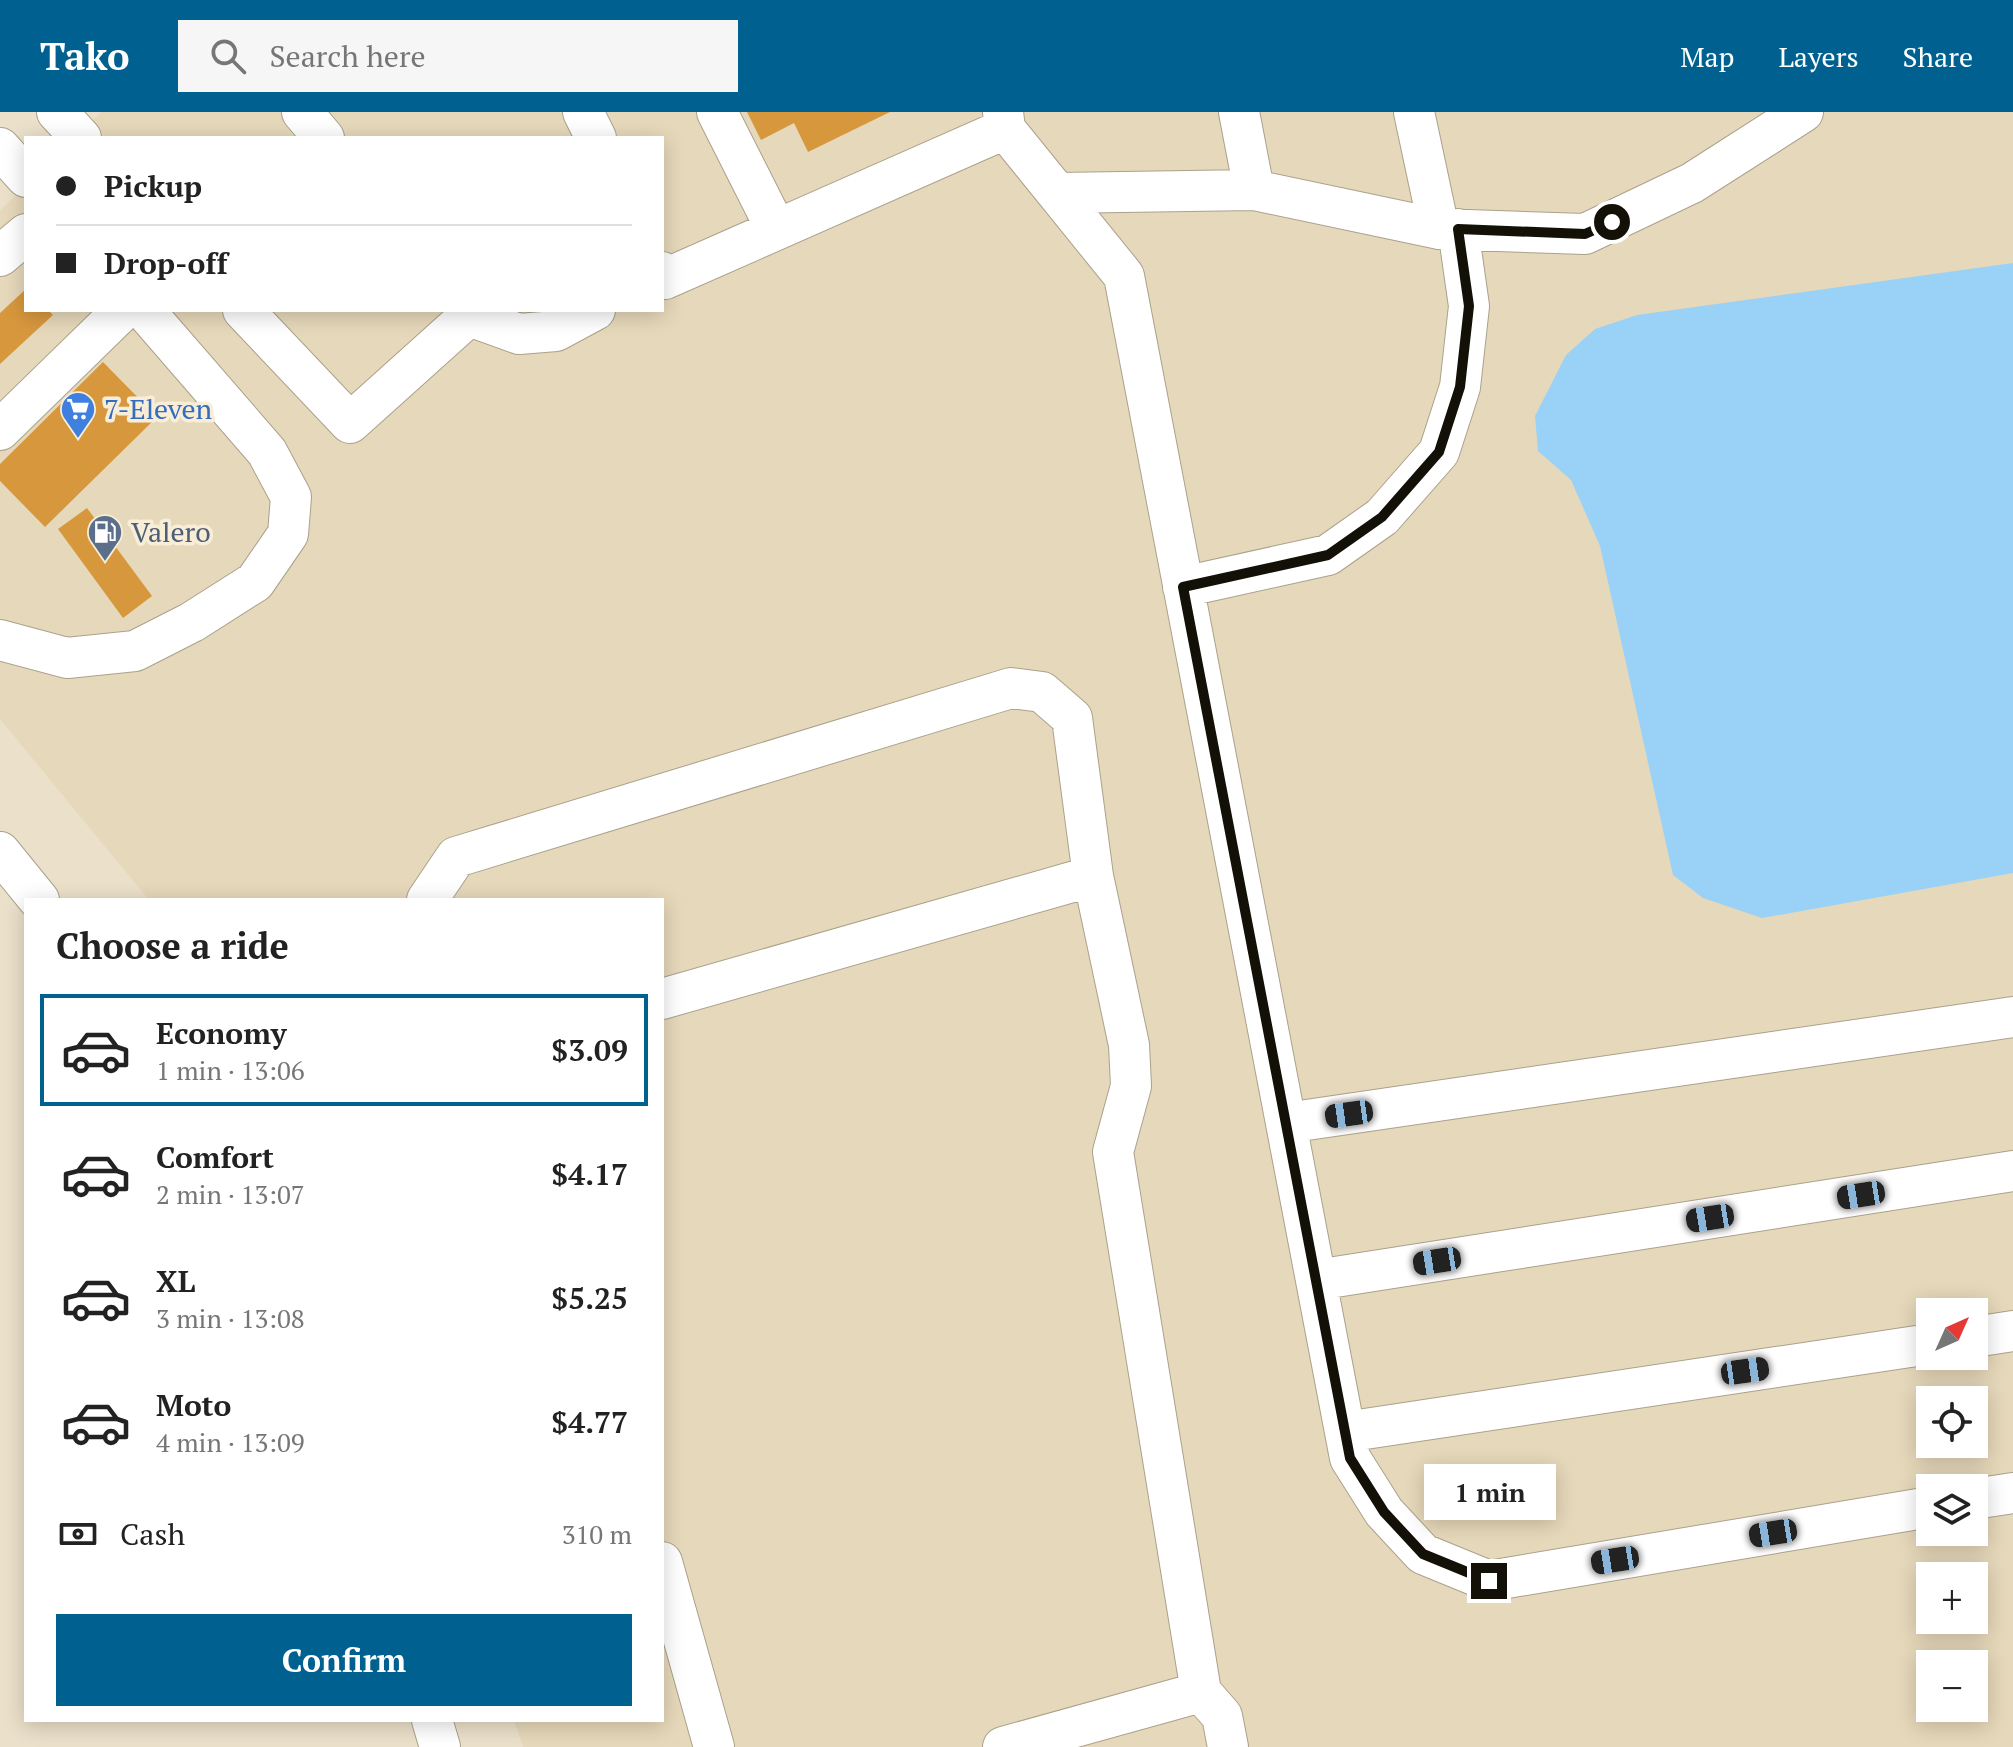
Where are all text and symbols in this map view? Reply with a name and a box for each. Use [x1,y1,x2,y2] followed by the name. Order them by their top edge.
[178,20,738,92] search box
[40,31,130,81] text: Tako
[206,34,250,78] icon: search
[270,36,426,76] text: Search here
[1680,38,1734,75] text: Map
[1778,38,1859,75] text: Layers
[1903,38,1973,75] text: Share
[104,166,202,206] text: Pickup
[1594,204,1630,240] route start
[104,243,228,283] text: Drop-off
[59,390,97,440] supermarket icon: 7-Eleven
[104,390,212,427] place label: 7-Eleven
[86,513,124,563] fuel station icon: Valero
[131,513,211,550] place label: Valero
[56,922,289,969] text: Choose a ride
[156,1013,287,1053] text: Economy
[60,1014,132,1086] icon: car
[551,1030,628,1070] text: $3.09
[156,1053,305,1087] text: 1 min · 13:06
[1324,1099,1374,1129] car
[156,1137,274,1177] text: Comfort
[60,1138,132,1210] icon: car
[551,1154,628,1194] text: $4.17
[156,1177,305,1211] text: 2 min · 13:07
[1835,1179,1887,1211] car
[1684,1202,1736,1234] car
[1411,1245,1463,1277] car
[156,1261,195,1301] text: XL
[60,1262,132,1334] icon: car
[551,1278,628,1318] text: $5.25
[1916,1298,1988,1370] north arrow
[1916,1298,1988,1722] map controls
[156,1301,305,1335] text: 3 min · 13:08
[1720,1356,1770,1386] car
[156,1385,231,1425] text: Moto
[60,1386,132,1458] icon: car
[1916,1386,1988,1458] button: locate
[551,1402,628,1442] text: $4.77
[156,1425,305,1459] text: 4 min · 13:09
[1423,1465,1555,1521] callout: 1 min
[1916,1474,1988,1546] button: layers
[1454,1475,1526,1509] text: 1 min
[56,1512,100,1556] icon: cash
[120,1514,185,1554] text: Cash
[562,1517,632,1551] text: 310 m
[1747,1517,1799,1549] car
[1589,1544,1641,1576] car
[1916,1562,1988,1634] button: +
[1471,1563,1507,1599] route end
[56,1614,632,1706] button: Confirm
[1916,1650,1988,1722] button: −

